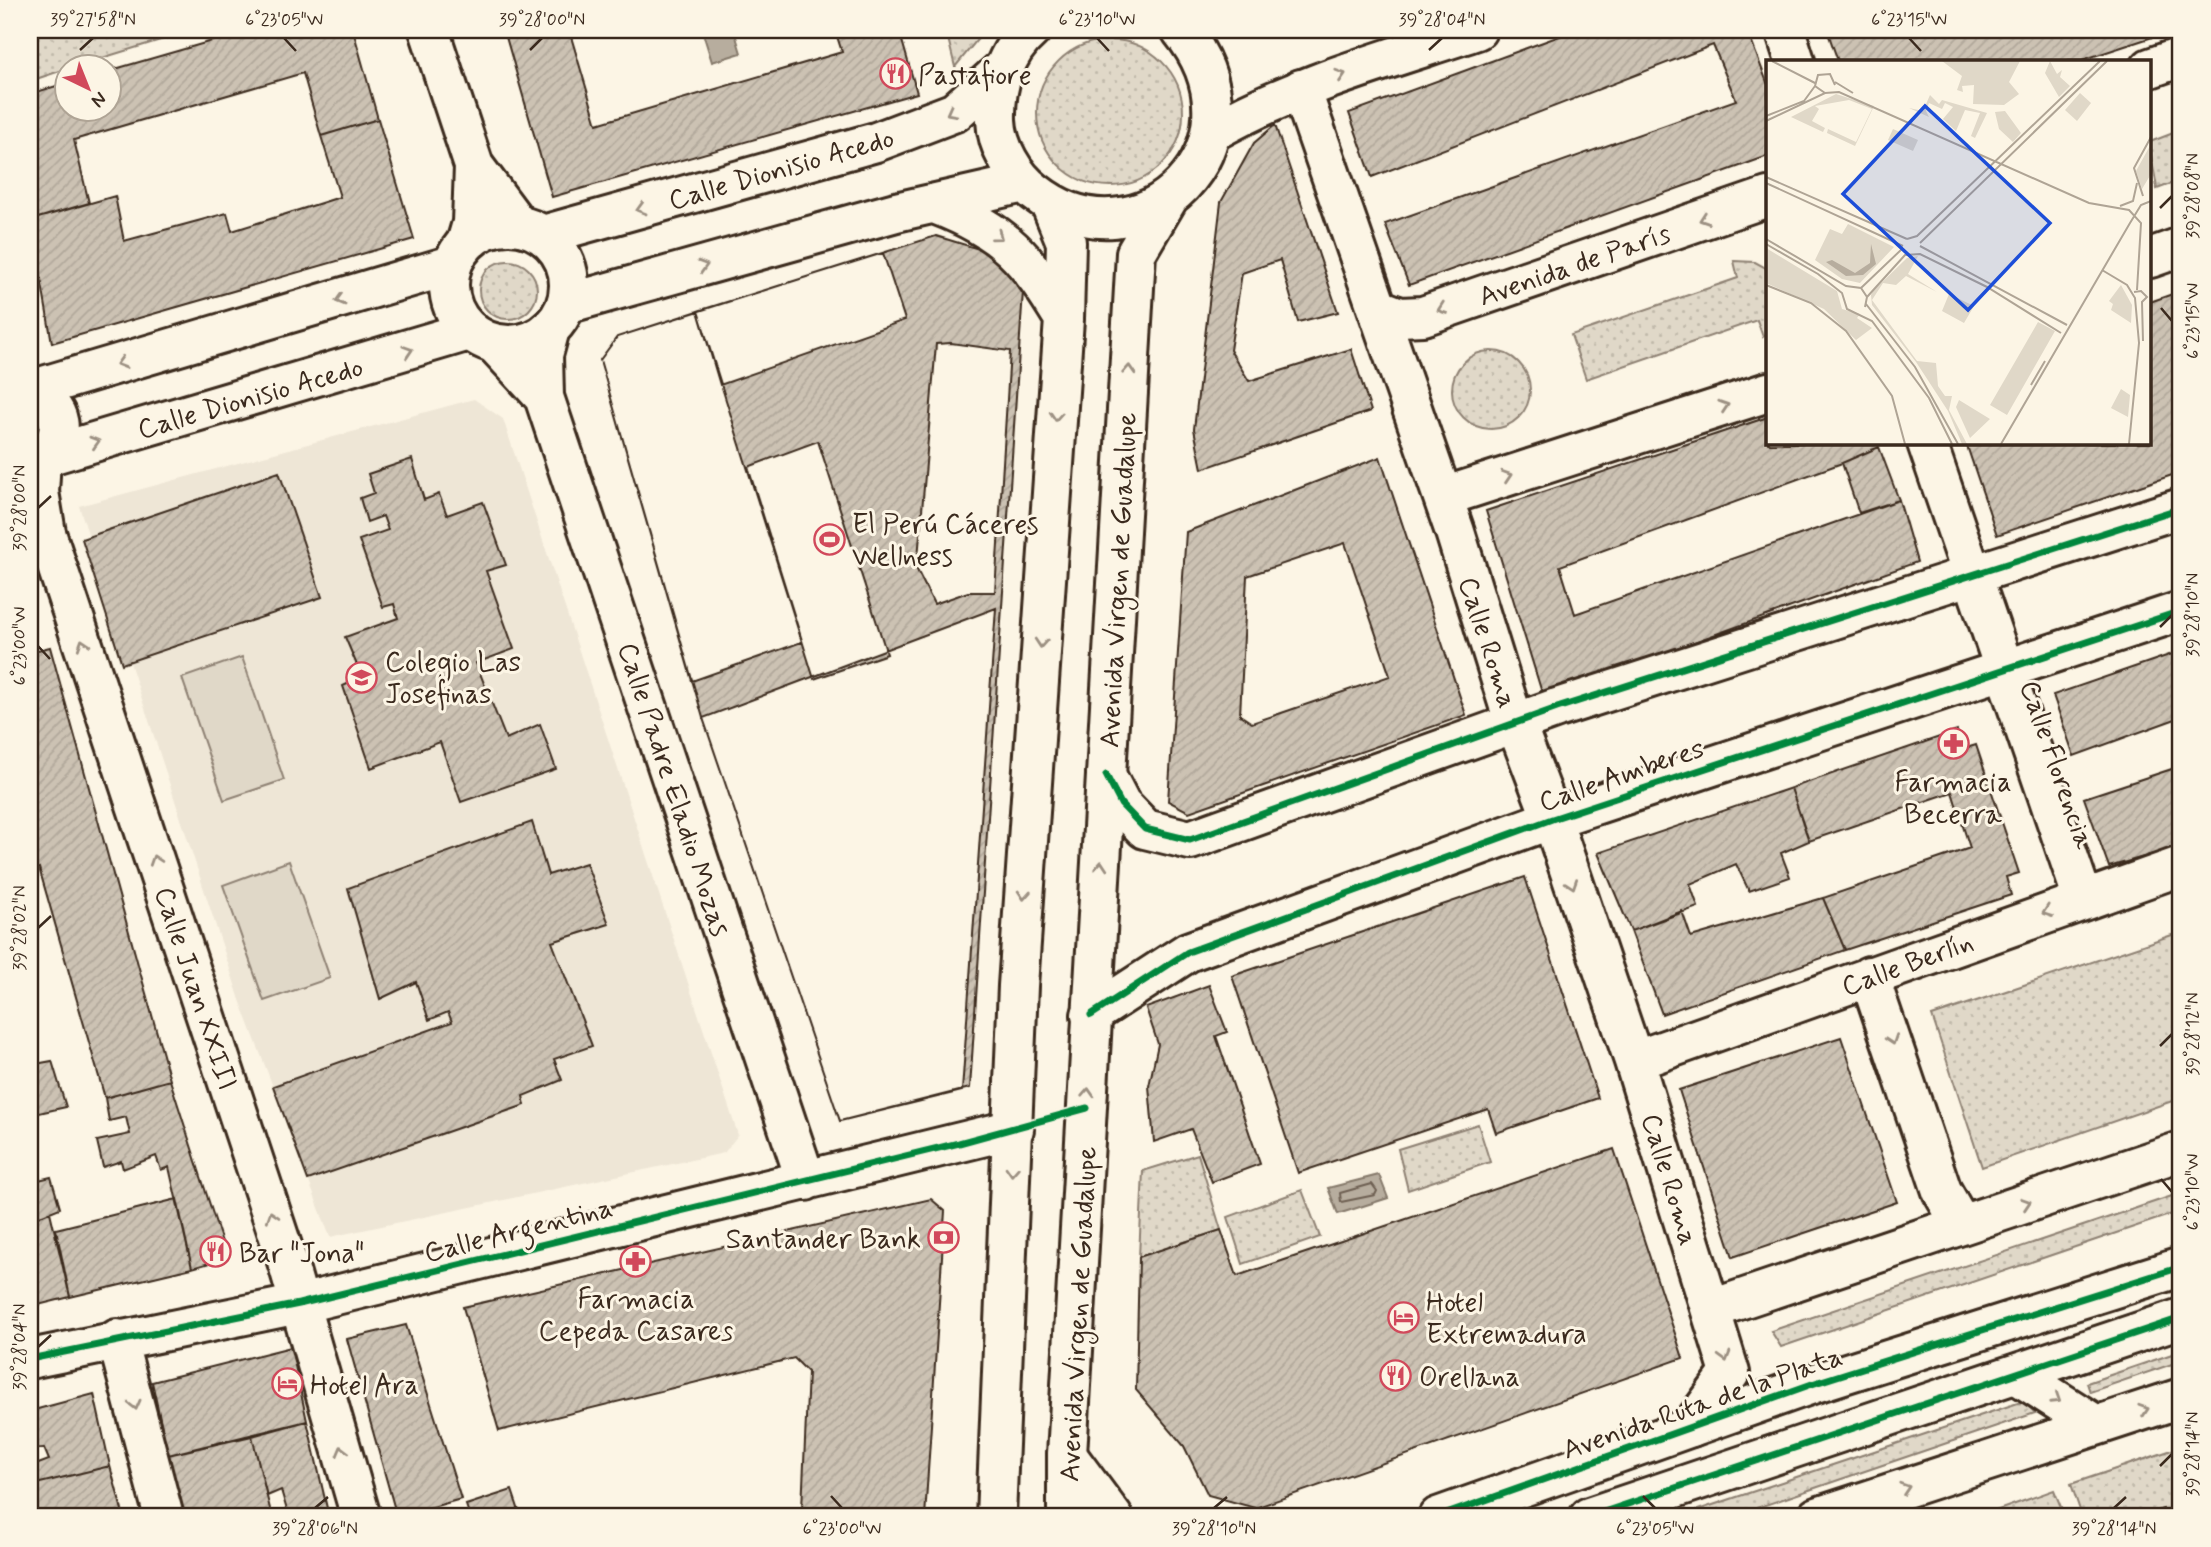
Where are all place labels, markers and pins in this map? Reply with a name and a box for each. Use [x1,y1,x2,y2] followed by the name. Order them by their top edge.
[878,57,912,91] restaurant icon: Pastafiore
[918,58,1032,95] place label: Pastafiore
[852,507,1038,576] place label: El Perú Cáceres Wellness
[812,522,846,556] sports icon: El Perú Cáceres Wellness
[385,645,521,714] place label: Colegio Las Josefinas
[345,660,379,694] school or university icon: Colegio Las Josefinas
[1936,727,1970,761] pharmacy icon: Farmacia Becerra
[1894,765,2012,834] place label: Farmacia Becerra
[927,1221,961,1255] bank icon: Santander Bank
[726,1222,921,1259] place label: Santander Bank
[199,1235,233,1269] restaurant icon: Bar "Jona"
[239,1236,364,1273] place label: Bar "Jona"
[619,1244,653,1278] pharmacy icon: Farmacia Cepeda Casares
[539,1282,733,1351] place label: Farmacia Cepeda Casares
[1426,1285,1587,1354] place label: Hotel Extremadura
[1386,1300,1420,1334] hotel icon: Hotel Extremadura
[1379,1359,1413,1393] restaurant icon: Orellana
[1419,1360,1520,1397] place label: Orellana
[270,1367,304,1401] hotel icon: Hotel Ara
[310,1368,419,1405] place label: Hotel Ara

